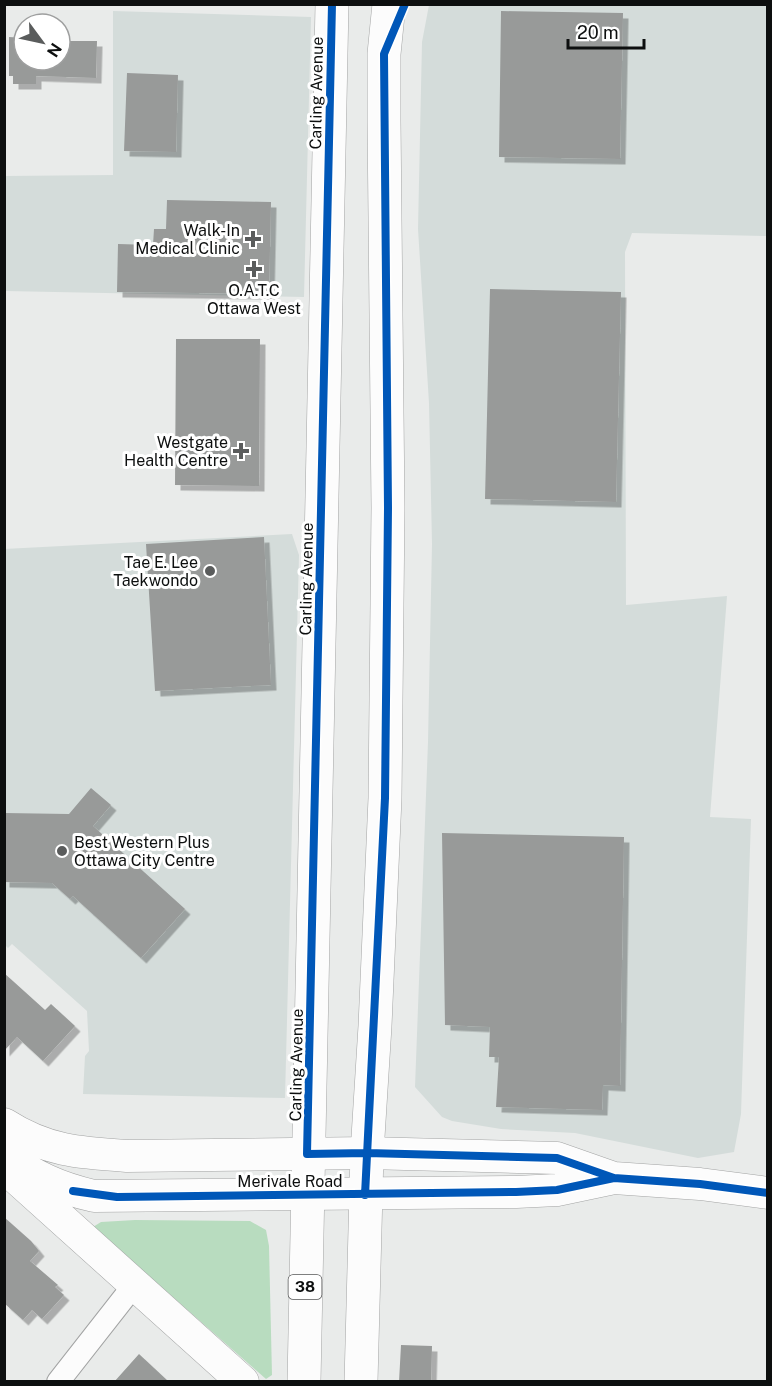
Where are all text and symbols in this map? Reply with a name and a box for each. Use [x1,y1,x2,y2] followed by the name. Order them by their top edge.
[12,12,72,72] north arrow
[568,12,644,50] scale bar
[577,22,619,43] text: 20 m
[306,36,327,150] street label: Carling Avenue
[43,39,66,60] text: N
[135,221,240,258] place label: Walk-In Medical Clinic
[244,230,262,248] marker: Walk-In Medical Clinic
[245,260,263,278] marker: O.A.T.C Ottawa West
[207,281,301,318] place label: O.A.T.C Ottawa West
[124,433,228,470] place label: Westgate Health Centre
[232,442,250,460] marker: Westgate Health Centre
[296,522,317,636] street label: Carling Avenue
[113,553,198,590] place label: Tae E. Lee Taekwondo
[203,564,217,578] marker: Tae E. Lee Taekwondo
[74,833,215,870] place label: Best Western Plus Ottawa City Centre
[55,844,69,858] marker: Best Western Plus Ottawa City Centre
[286,1008,307,1122] street label: Carling Avenue
[237,1172,343,1191] street label: Merivale Road
[288,1275,322,1299] road number: 38

